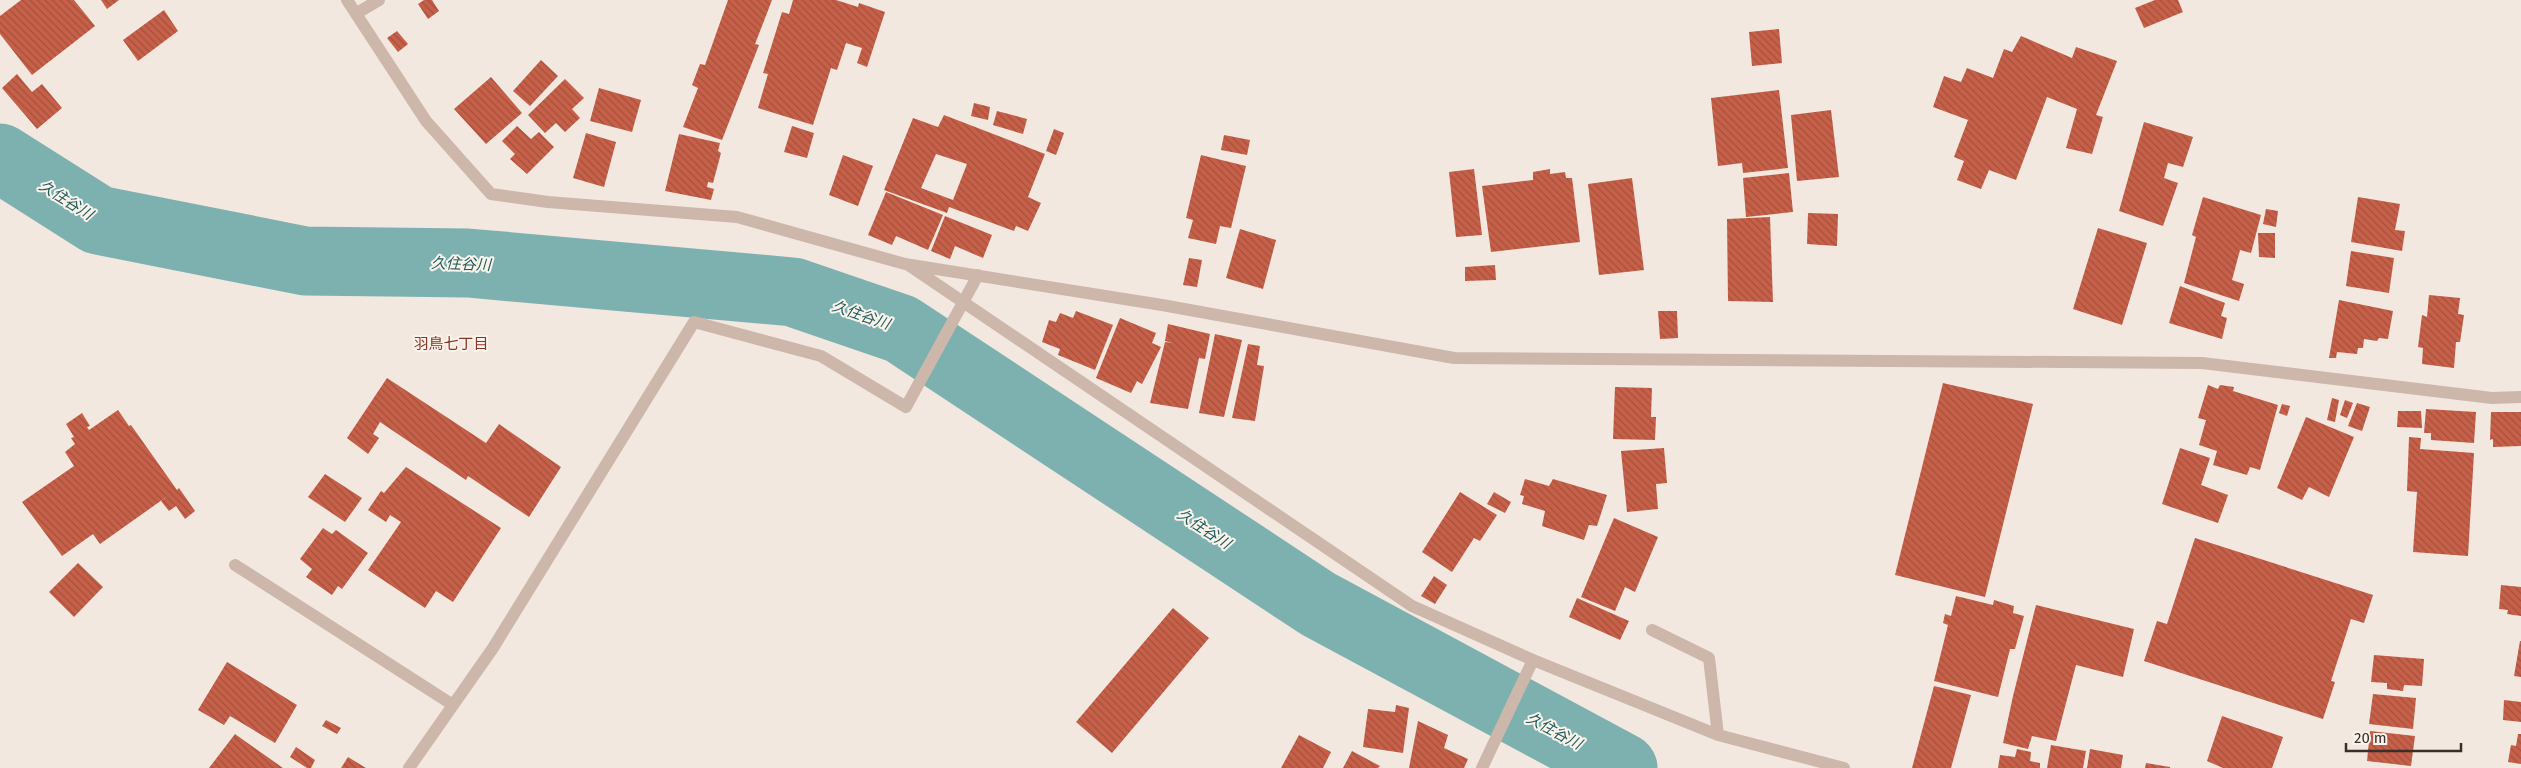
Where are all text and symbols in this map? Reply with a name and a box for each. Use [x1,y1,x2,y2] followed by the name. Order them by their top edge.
[36,176,98,225] water label: 久住谷川
[431,254,493,274] water label: 久住谷川
[830,297,894,334] water label: 久住谷川
[413,335,489,353] district label: 羽鳥七丁目
[1174,505,1236,554] water label: 久住谷川
[1523,709,1586,754] water label: 久住谷川
[2346,720,2461,752] scale bar
[2354,729,2387,747] text: 20 m

